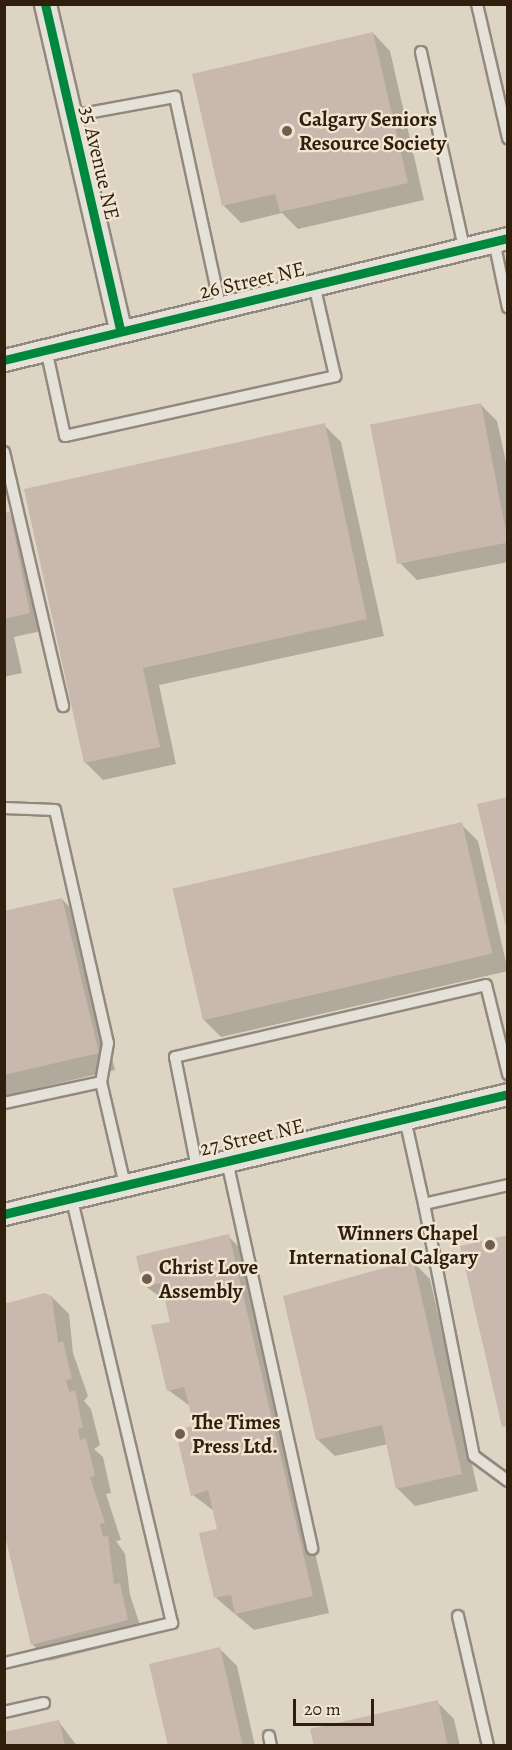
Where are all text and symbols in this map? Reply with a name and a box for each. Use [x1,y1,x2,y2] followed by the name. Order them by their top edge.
[75,104,125,222] street label: 35 Avenue NE
[299,106,446,156] place label: Calgary Seniors Resource Society
[280,124,294,138] marker: Calgary Seniors Resource Society
[197,256,307,304] street label: 26 Street NE
[197,1113,307,1161] street label: 27 Street NE
[288,1220,478,1270] place label: Winners Chapel International Calgary
[483,1238,497,1252] marker: Winners Chapel International Calgary
[159,1254,258,1304] place label: Christ Love Assembly
[140,1272,154,1286] marker: Christ Love Assembly
[192,1409,281,1459] place label: The Times Press Ltd.
[173,1427,187,1441] marker: The Times Press Ltd.
[296,1687,377,1725] scale bar
[304,1697,341,1721] text: 20 m

